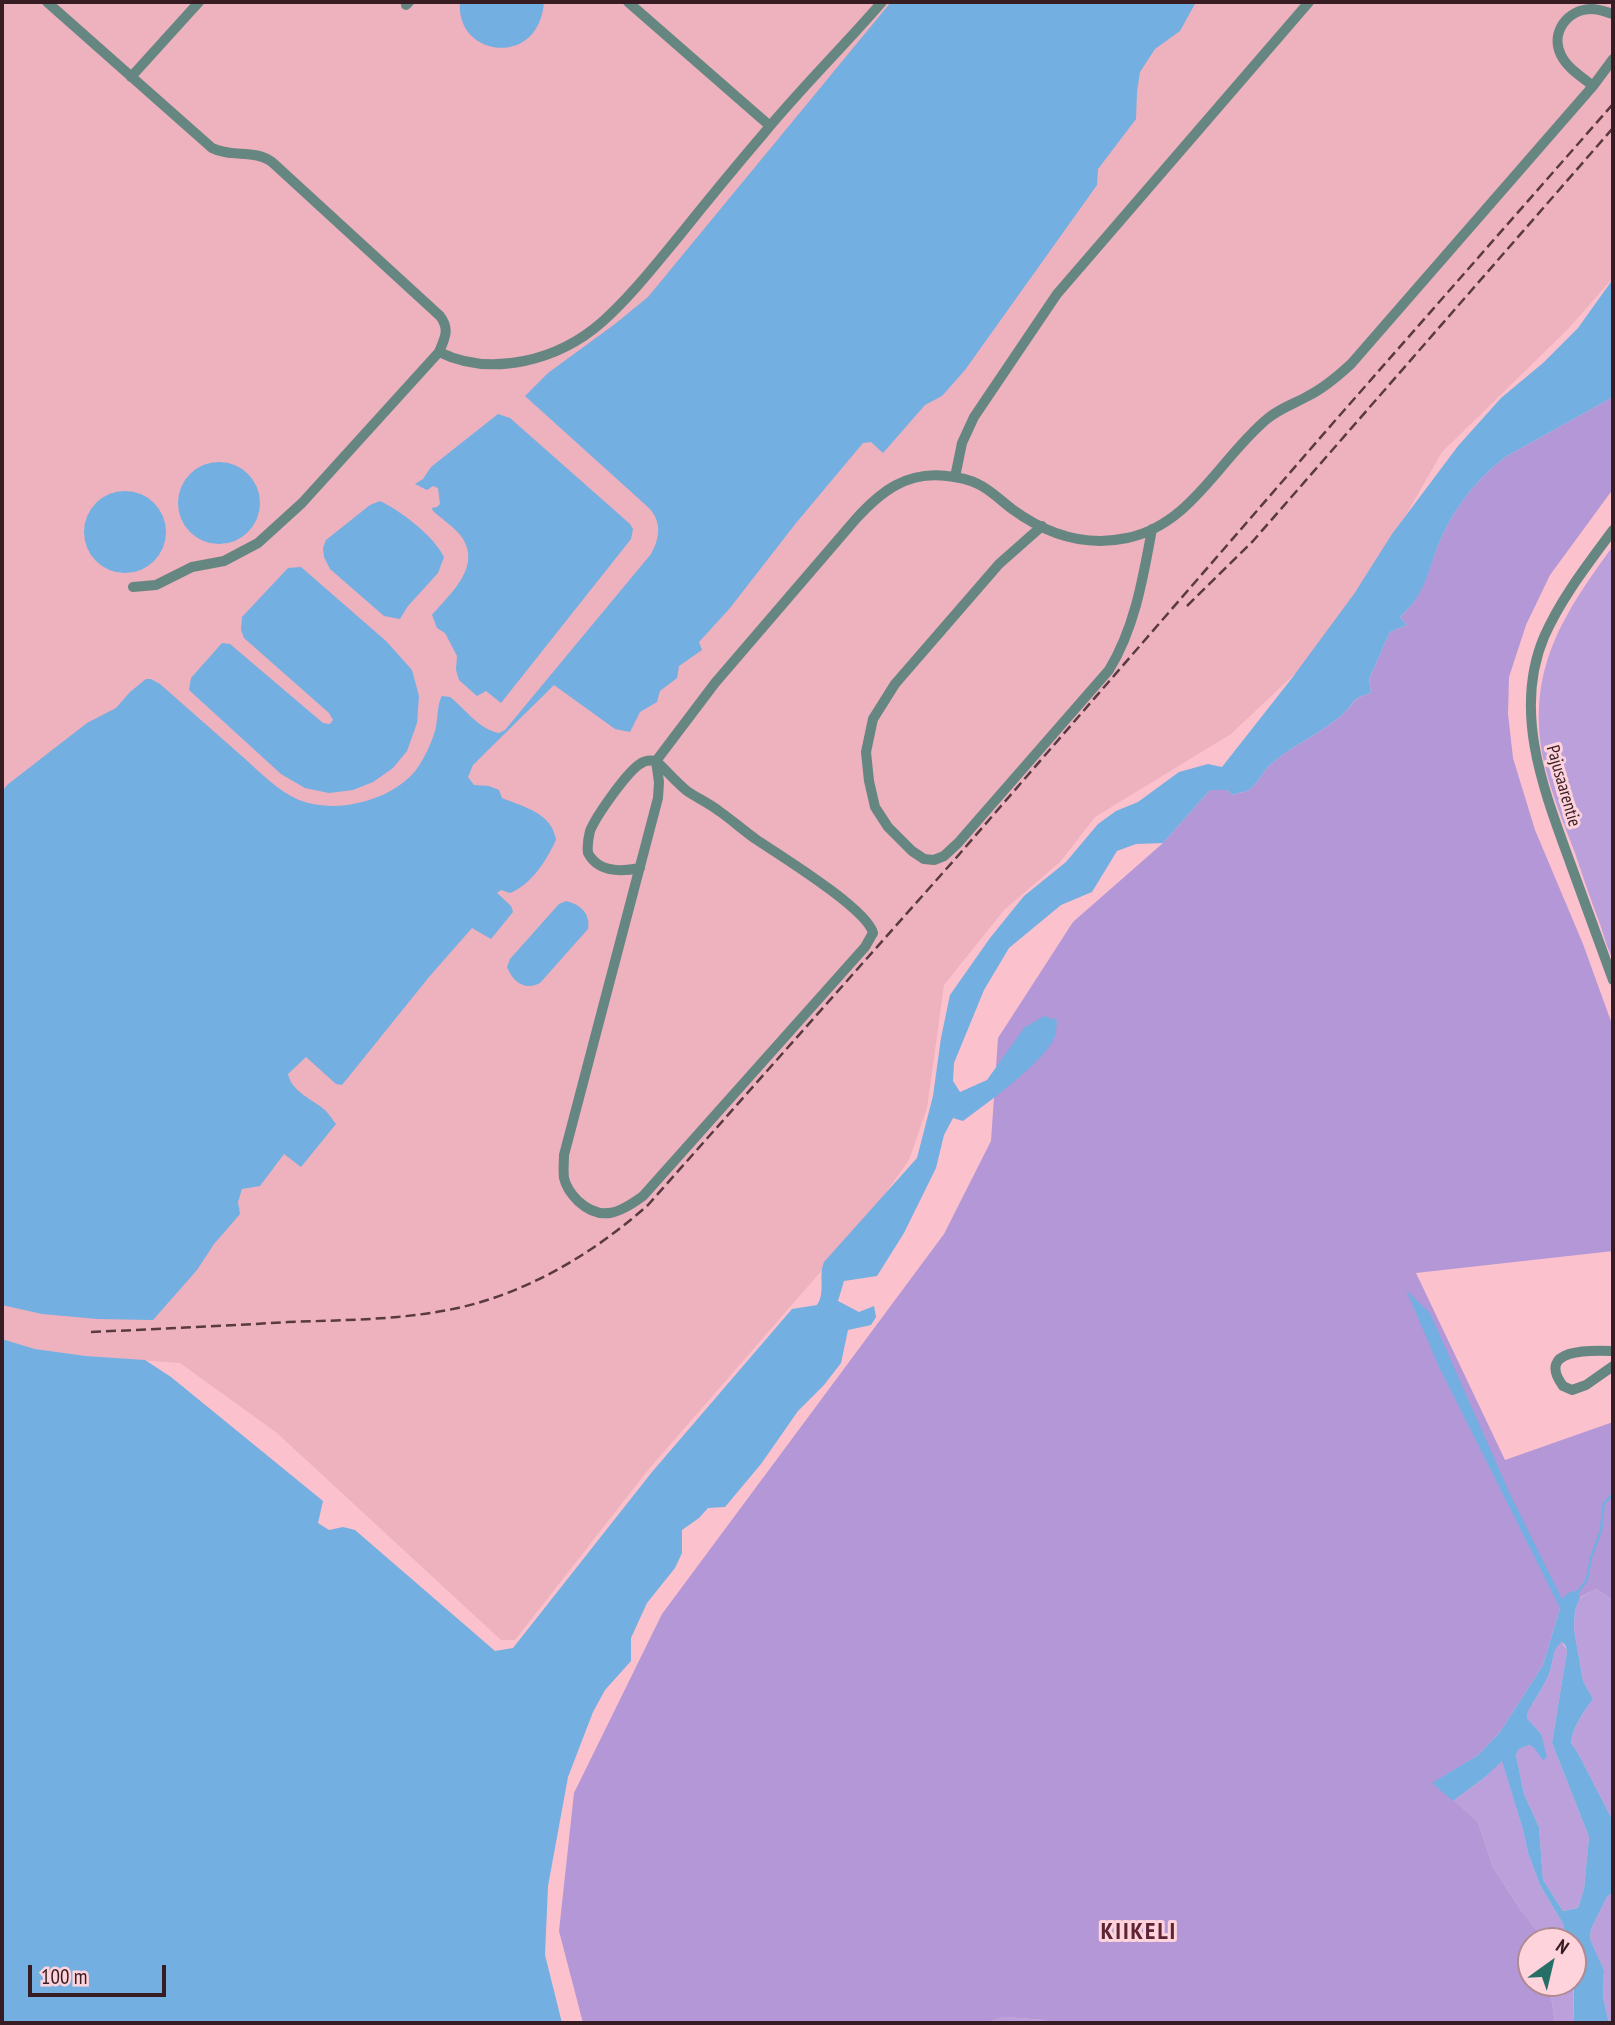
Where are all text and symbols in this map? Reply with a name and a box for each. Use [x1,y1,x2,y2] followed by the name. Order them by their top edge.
[1541,743,1585,829] street label: Pajusaarentie
[1102,1918,1176,1946] district label: KIIKELI
[1517,1927,1587,1997] north arrow
[1552,1933,1574,1959] text: N
[32,1952,170,1996] scale bar
[41,1963,87,1990] text: 100 m

